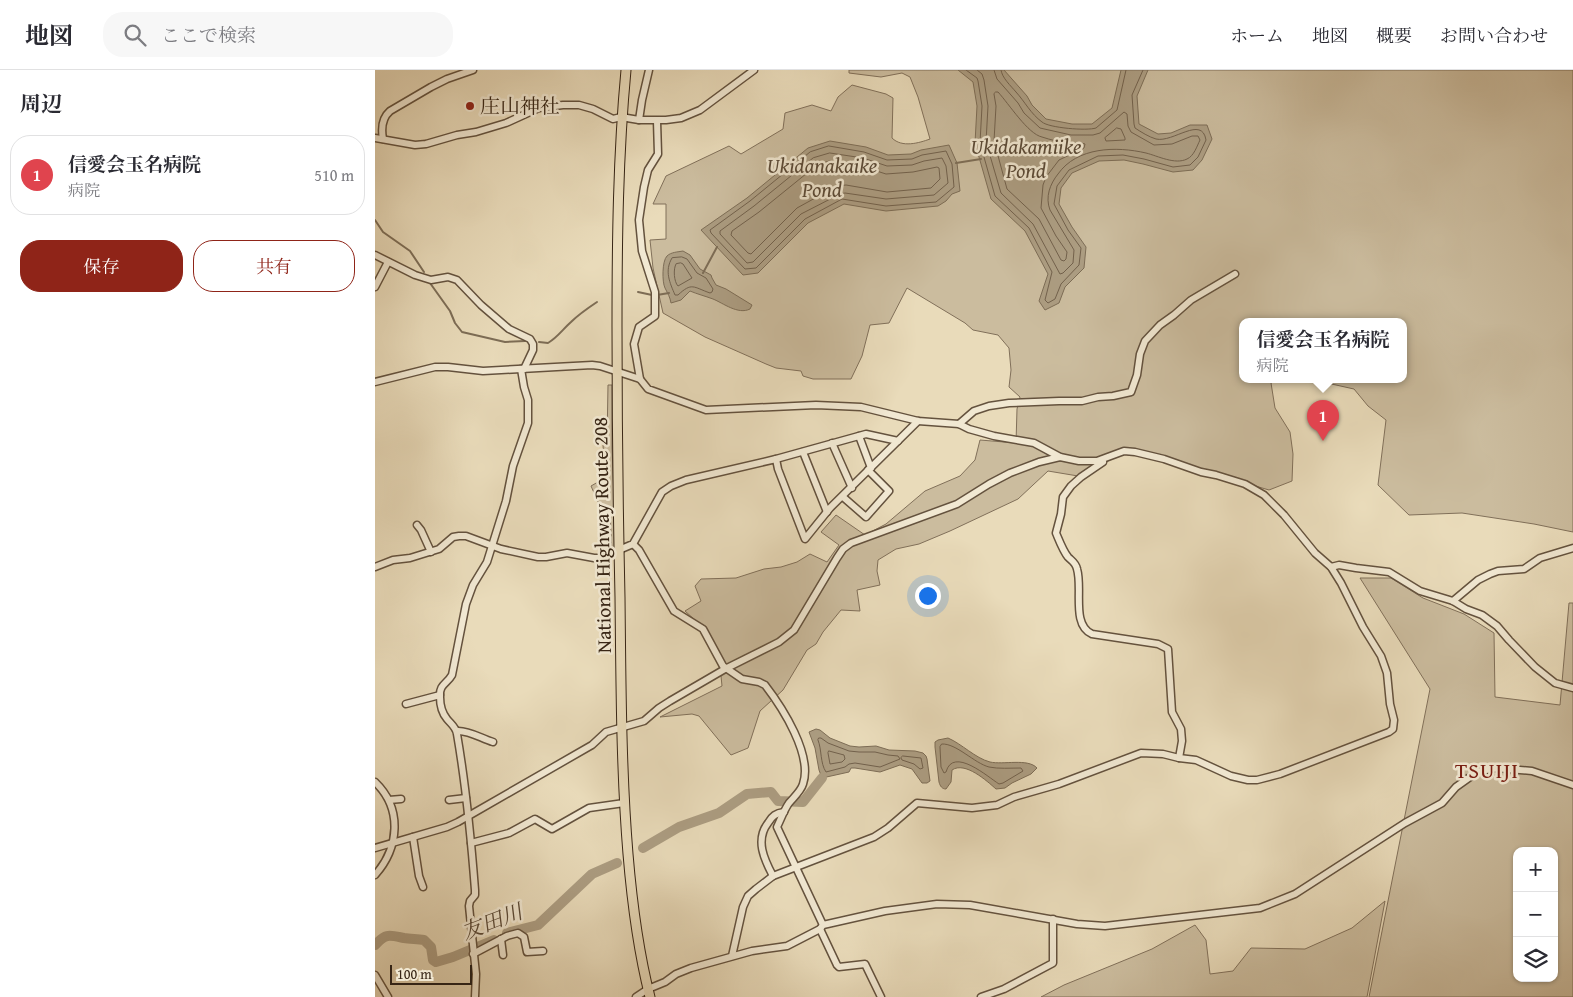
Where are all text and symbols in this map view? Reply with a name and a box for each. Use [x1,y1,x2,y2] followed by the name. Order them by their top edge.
[103,12,453,57] search box
[25,18,73,53] text: 地図
[121,21,149,49] icon: search
[161,21,256,49] text: ここで検索
[1230,22,1284,49] text: ホーム
[1312,22,1348,49] text: 地図
[1376,22,1412,49] text: 概要
[1440,22,1548,49] text: お問い合わせ
[20,88,62,119] text: 周辺
[480,91,560,120] place label: 庄山神社
[464,100,476,112] marker: 庄山神社
[971,131,1081,186] water label: Ukidakamiike Pond
[68,150,201,178] text: 信愛会玉名病院
[767,150,877,205] water label: Ukidanakaike Pond
[33,163,41,187] text: 1
[314,163,354,187] text: 510 m
[68,178,100,202] text: 病院
[20,240,183,292] button: 保存
[193,240,355,292] button: 共有
[1239,318,1407,383] popup
[1256,325,1390,353] text: 信愛会玉名病院
[1256,353,1289,377] text: 病院
[1307,400,1339,441] pin: 1
[585,417,618,653] street label: National Highway Route 208
[915,583,941,609] your location
[1455,754,1519,786] district label: TSUIJI
[1513,847,1558,982] map controls
[1513,847,1558,892] button: +
[1513,892,1558,937] button: −
[457,895,529,947] water label: 友田川
[1513,937,1558,982] button: layers
[390,962,473,985] scale bar
[397,964,432,984] text: 100 m

